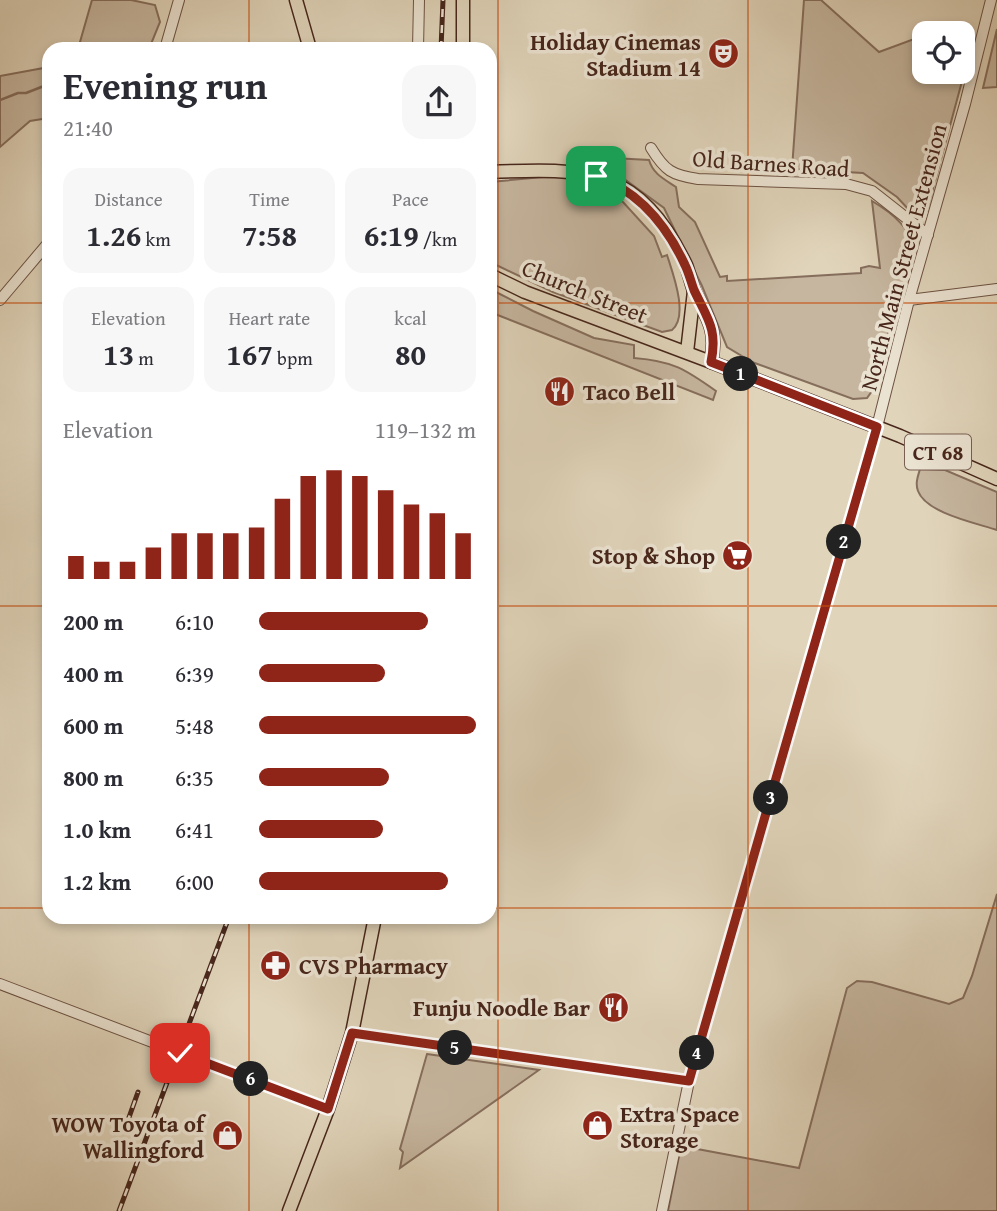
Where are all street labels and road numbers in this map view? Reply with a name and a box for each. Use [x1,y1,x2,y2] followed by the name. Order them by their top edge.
[851,120,955,394] street label: North Main Street Extension
[691,141,851,185] street label: Old Barnes Road
[517,251,653,331] street label: Church Street
[905,434,971,470] road number: CT 68

